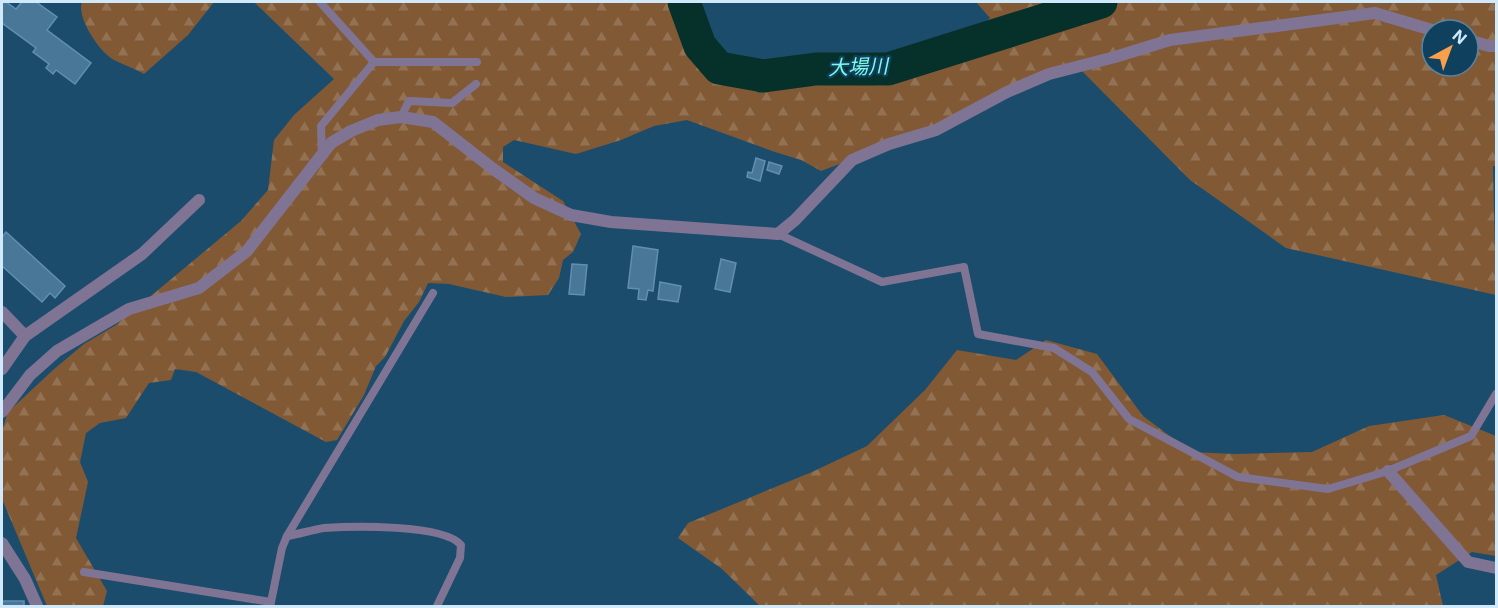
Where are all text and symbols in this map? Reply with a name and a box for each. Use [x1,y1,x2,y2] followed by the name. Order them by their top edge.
[1420,18,1480,78] north arrow
[1449,25,1471,48] text: N
[828,54,890,80] water label: 大場川

